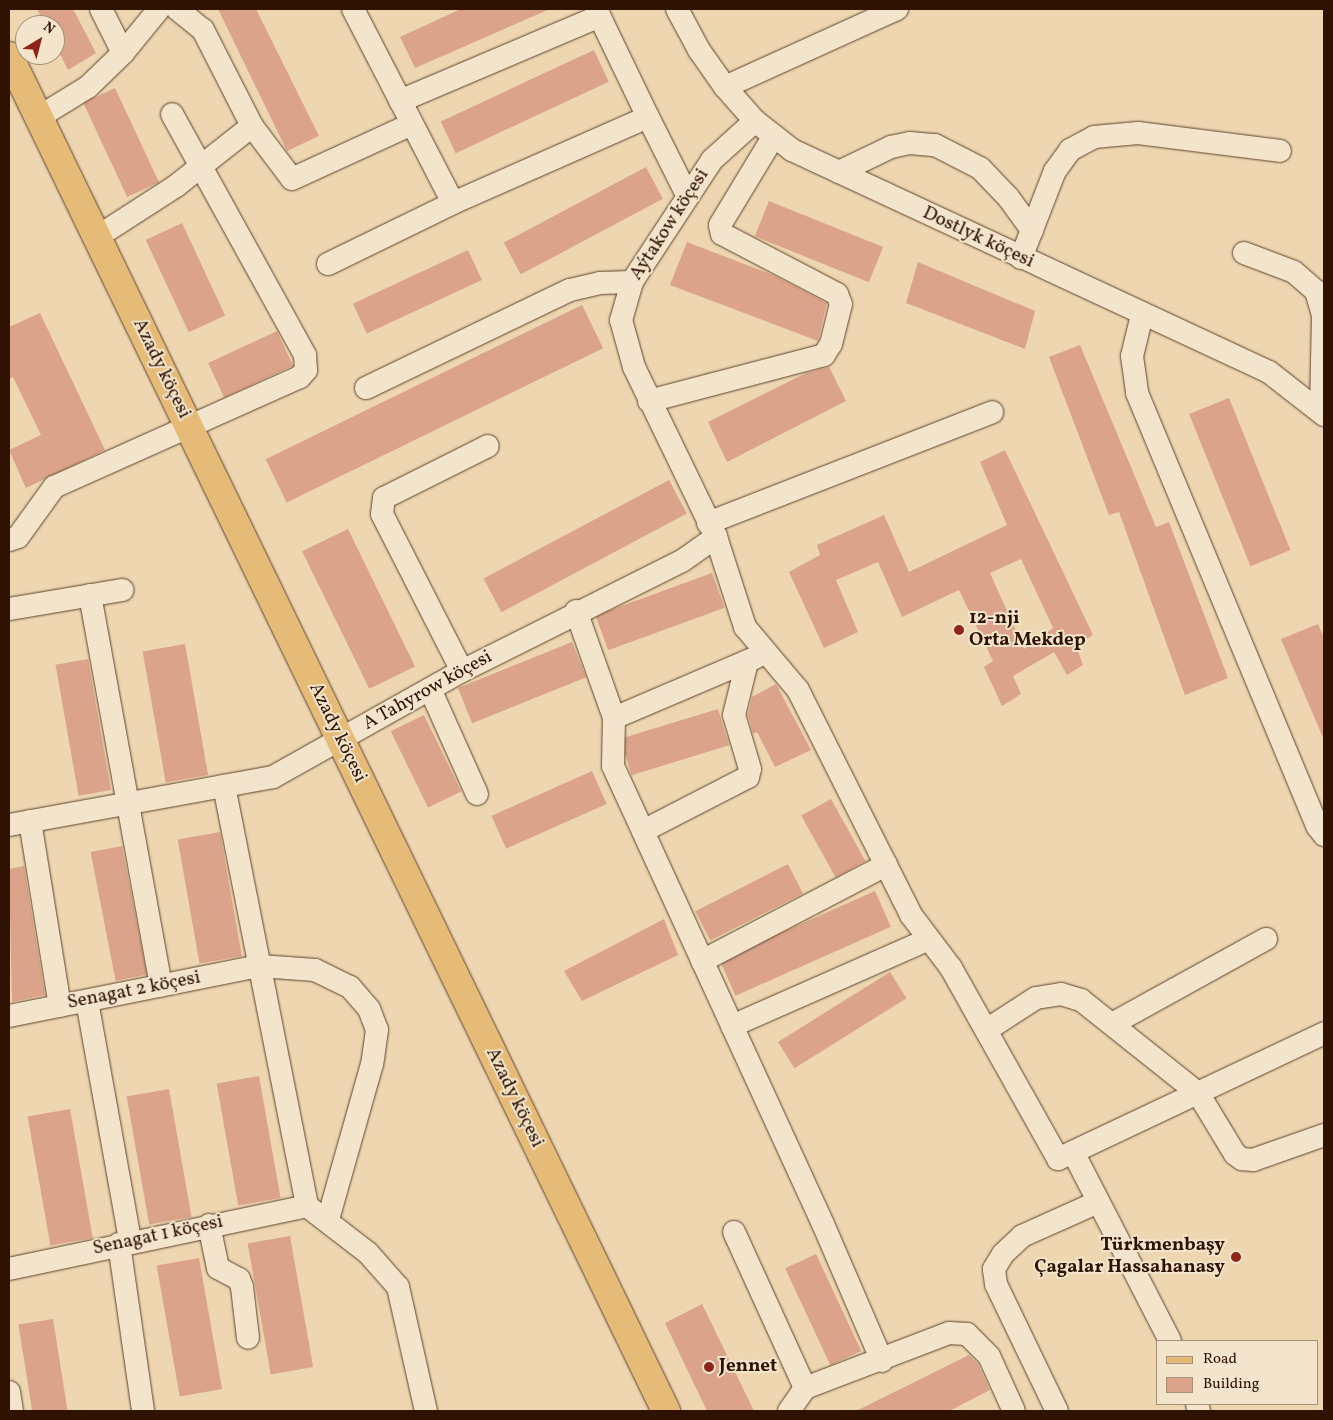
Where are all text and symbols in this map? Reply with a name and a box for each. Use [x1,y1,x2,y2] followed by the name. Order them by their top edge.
[15,15,65,65] north arrow
[39,18,58,39] text: N
[625,165,715,285] street label: Aýtakow köçesi
[919,202,1037,274] street label: Dostlyk köçesi
[127,315,195,423] street label: Azady köçesi
[969,608,1086,652] place label: 12-nji Orta Mekdep
[953,624,965,636] marker: 12-nji Orta Mekdep
[359,646,497,736] street label: A Tahyrow köçesi
[303,679,371,787] street label: Azady köçesi
[65,967,203,1015] street label: Senagat 2 köçesi
[480,1044,548,1152] street label: Azady köçesi
[91,1211,225,1261] street label: Senagat 1 köçesi
[1034,1235,1225,1279] place label: Türkmenbaşy Çagalar Hassahanasy
[1229,1250,1243,1264] marker: Türkmenbaşy Çagalar Hassahanasy
[1156,1340,1318,1405] legend
[1203,1349,1237,1370] text: Road
[719,1356,777,1378] place label: Jennet
[703,1361,715,1373] marker: Jennet
[1203,1374,1259,1395] text: Building

